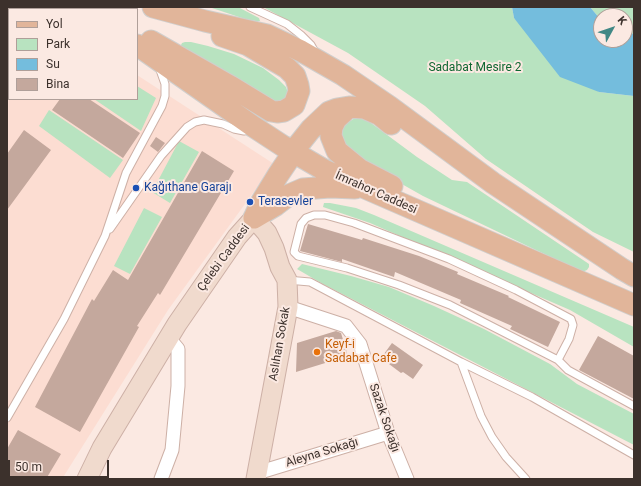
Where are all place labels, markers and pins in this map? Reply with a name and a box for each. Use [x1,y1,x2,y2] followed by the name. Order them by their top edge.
[144,181,232,195] place label: Kağıthane Garajı
[131,183,141,193] marker: Kağıthane Garajı
[258,195,313,209] place label: Terasevler
[245,197,255,207] marker: Terasevler
[325,338,397,366] place label: Keyf-i Sadabat Cafe
[312,347,322,357] marker: Keyf-i Sadabat Cafe

